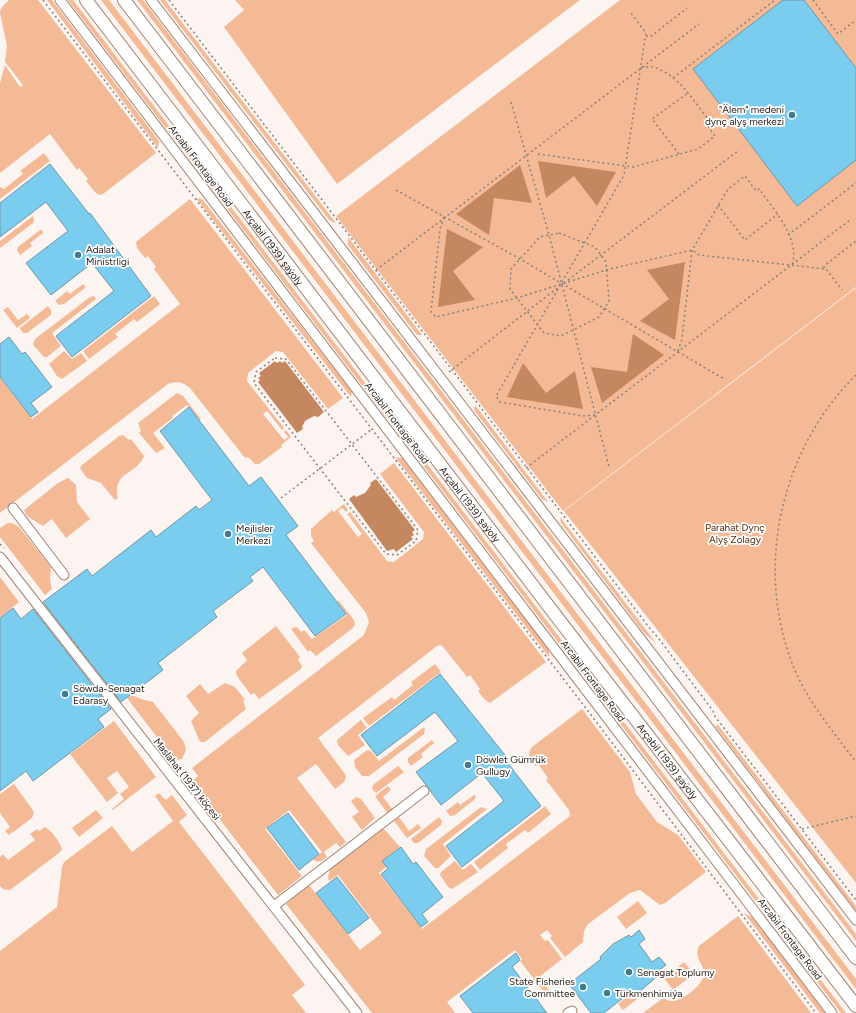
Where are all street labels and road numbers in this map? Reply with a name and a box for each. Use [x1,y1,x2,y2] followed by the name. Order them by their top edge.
[166,122,236,210] street label: Arcabil Frontage Road
[240,206,307,288] street label: Arçabil (1939) şaýoly
[362,379,432,467] street label: Arcabil Frontage Road
[437,464,504,545] street label: Arçabil (1939) şaýoly
[558,637,628,725] street label: Arcabil Frontage Road
[635,721,702,802] street label: Arçabil (1939) şaýoly
[151,735,223,823] street label: Maslahat (1937) köçesi
[755,895,825,983] street label: Arcabil Frontage Road

